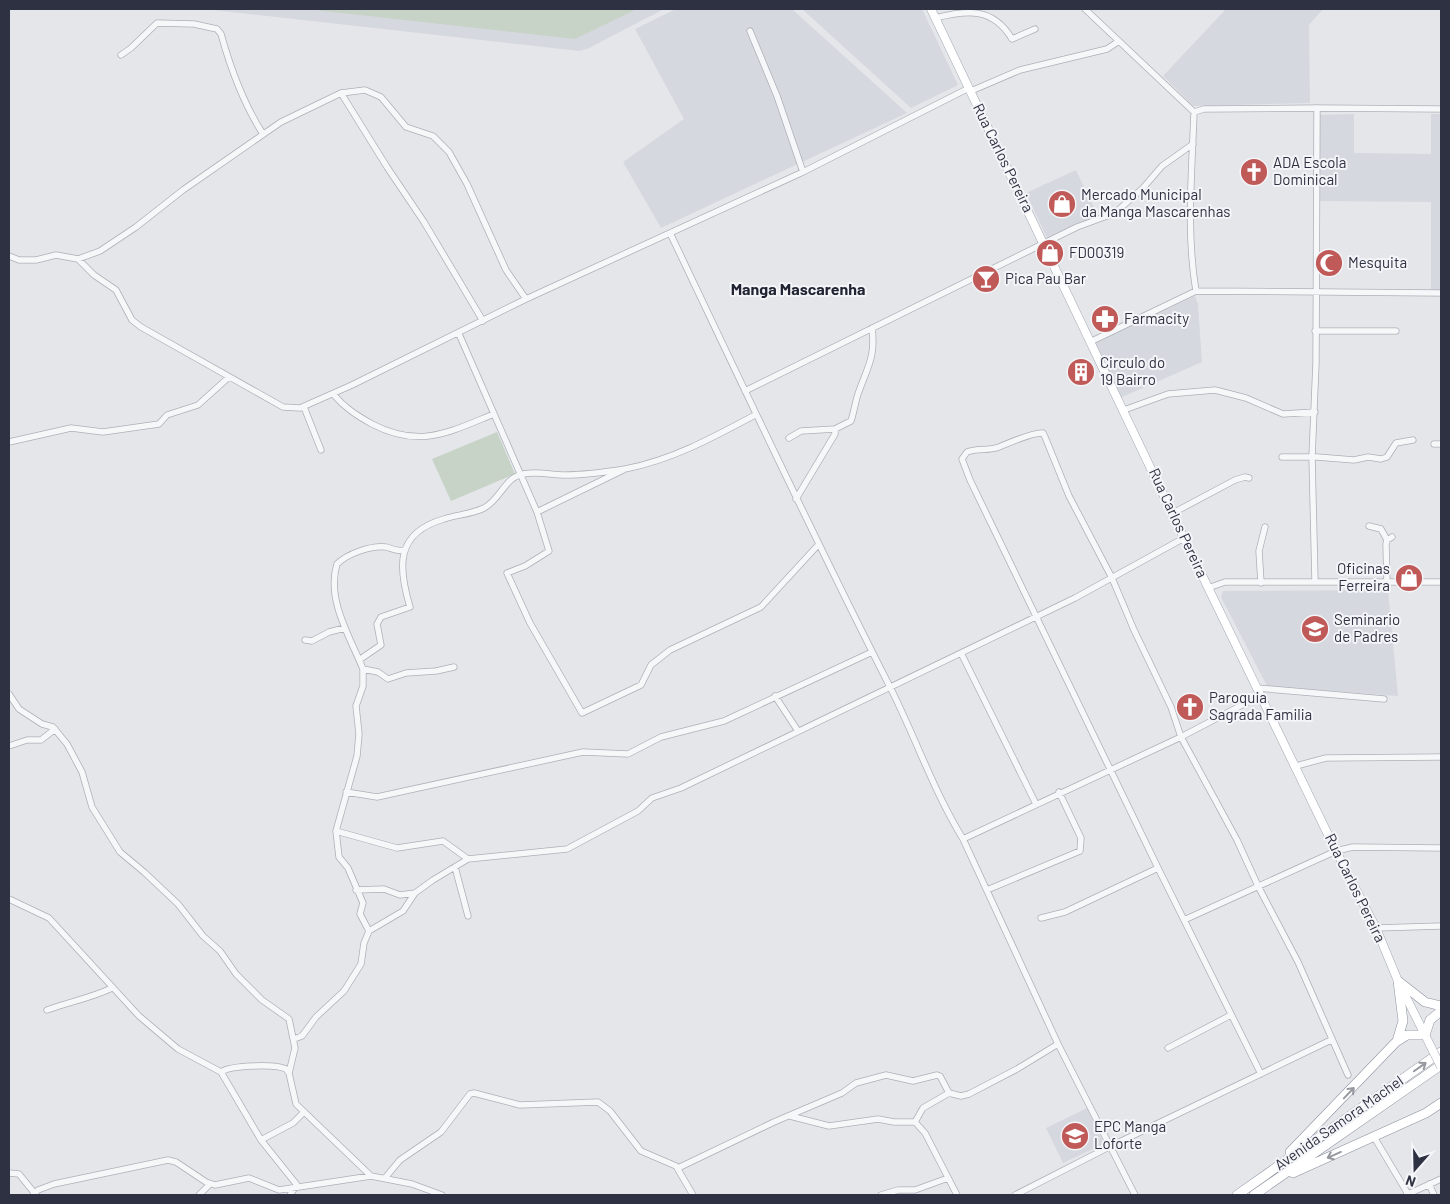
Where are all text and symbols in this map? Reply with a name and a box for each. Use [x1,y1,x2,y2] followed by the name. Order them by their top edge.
[970,100,1038,215] street label: Rua Carlos Pereira
[1273,153,1346,188] place label: ADA Escola Dominical
[1239,157,1269,187] church icon: ADA Escola Dominical
[1081,185,1231,220] place label: Mercado Municipal da Manga Mascarenhas
[1047,189,1077,219] shop icon: Mercado Municipal da Manga Mascarenhas
[1035,238,1065,268] shop icon: FD00319
[1069,243,1124,261] place label: FD00319
[1314,248,1344,278] mosque icon: Mesquita
[1348,253,1407,271] place label: Mesquita
[971,264,1001,294] bar icon: Pica Pau Bar
[1005,269,1087,287] place label: Pica Pau Bar
[731,279,865,298] district label: Manga Mascarenha
[1090,304,1120,334] pharmacy icon: Farmacity
[1124,309,1189,327] place label: Farmacity
[1100,353,1165,388] place label: Circulo do 19 Bairro
[1066,357,1096,387] building icon: Circulo do 19 Bairro
[1146,465,1212,580] street label: Rua Carlos Pereira
[1337,559,1390,594] place label: Oficinas Ferreira
[1394,563,1424,593] shop icon: Oficinas Ferreira
[1334,610,1400,645] place label: Seminario de Padres
[1300,614,1330,644] school or university icon: Seminario de Padres
[1209,688,1312,723] place label: Paroquia Sagrada Familia
[1175,692,1205,722] church icon: Paroquia Sagrada Familia
[1322,830,1390,945] street label: Rua Carlos Pereira
[1413,1062,1427,1072] one-way arrow
[1271,1071,1406,1173] street label: Avenida Samora Machel
[1343,1087,1355,1100] one-way arrow
[1094,1117,1166,1152] place label: EPC Manga Loforte
[1060,1121,1090,1151] school or university icon: EPC Manga Loforte
[1390,1144,1440,1194] north arrow
[1327,1150,1342,1160] one-way arrow
[1403,1172,1418,1191] text: N

